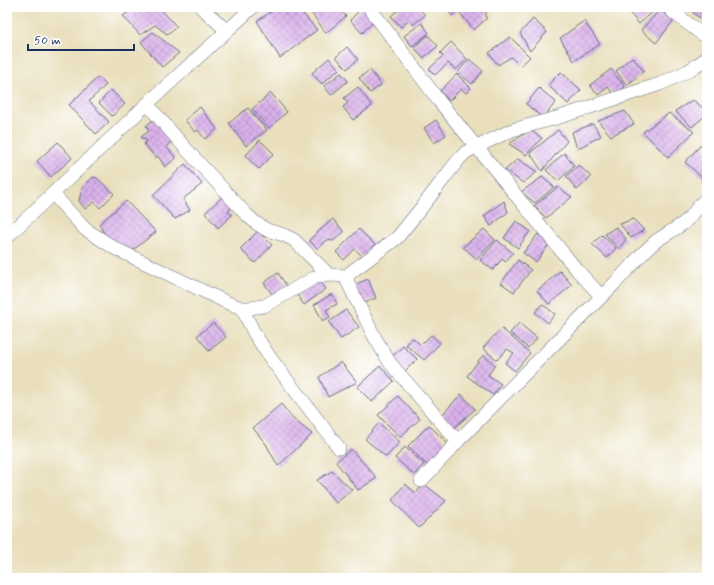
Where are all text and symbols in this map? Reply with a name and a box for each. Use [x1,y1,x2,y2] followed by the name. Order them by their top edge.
[28,26,134,52] scale bar
[34,33,61,49] text: 50 m

